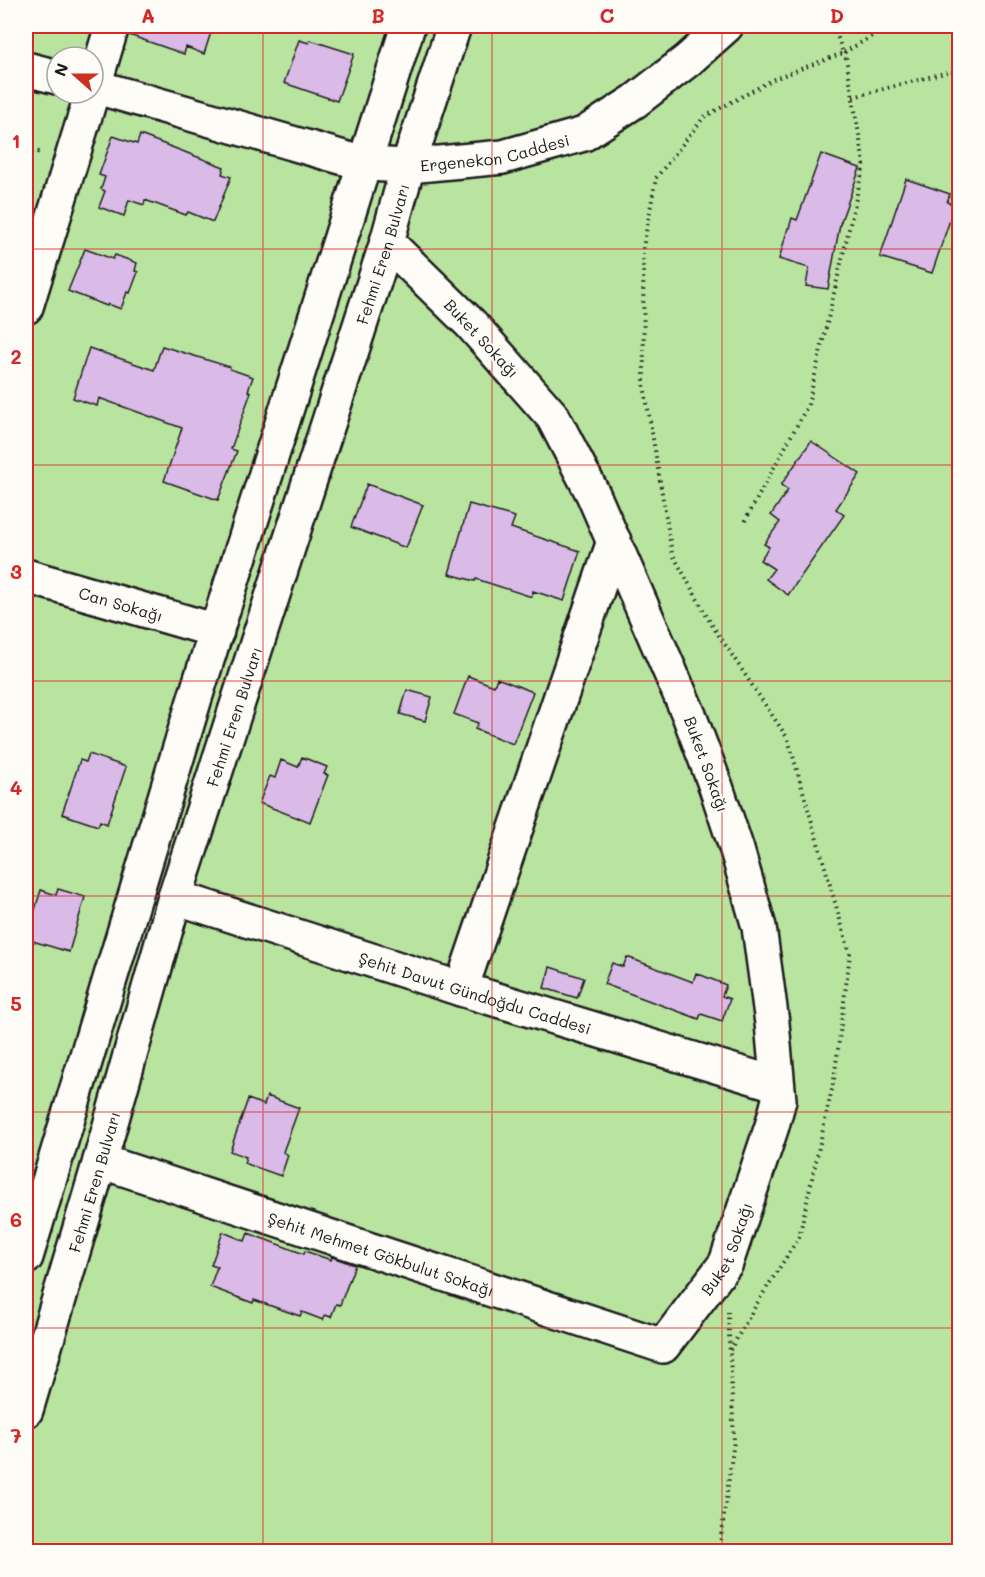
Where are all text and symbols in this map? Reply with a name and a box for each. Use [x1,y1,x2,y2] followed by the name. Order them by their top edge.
[141,2,155,28] text: A
[371,2,385,28] text: B
[600,2,615,28] text: C
[830,2,844,28] text: D
[45,45,105,105] north arrow
[49,60,73,79] text: N
[12,127,20,153] text: 1
[419,128,572,175] street label: Ergenekon Caddesi
[351,181,413,327] street label: Fehmi Eren Bulvarı
[440,294,524,382] street label: Buket Sokağı
[10,343,22,369] text: 2
[10,558,22,584] text: 3
[77,581,166,625] street label: Can Sokağı
[201,644,266,789] street label: Fehmi Eren Bulvarı
[680,713,734,815] street label: Buket Sokağı
[10,774,23,800] text: 4
[356,946,594,1038] street label: Şehit Davut Gündoğdu Caddesi
[10,990,22,1016] text: 5
[63,1109,124,1255] street label: Fehmi Eren Bulvarı
[695,1199,756,1299] street label: Buket Sokağı
[10,1206,22,1232] text: 6
[266,1206,497,1300] street label: Şehit Mehmet Gökbulut Sokağı
[10,1422,22,1448] text: 7

